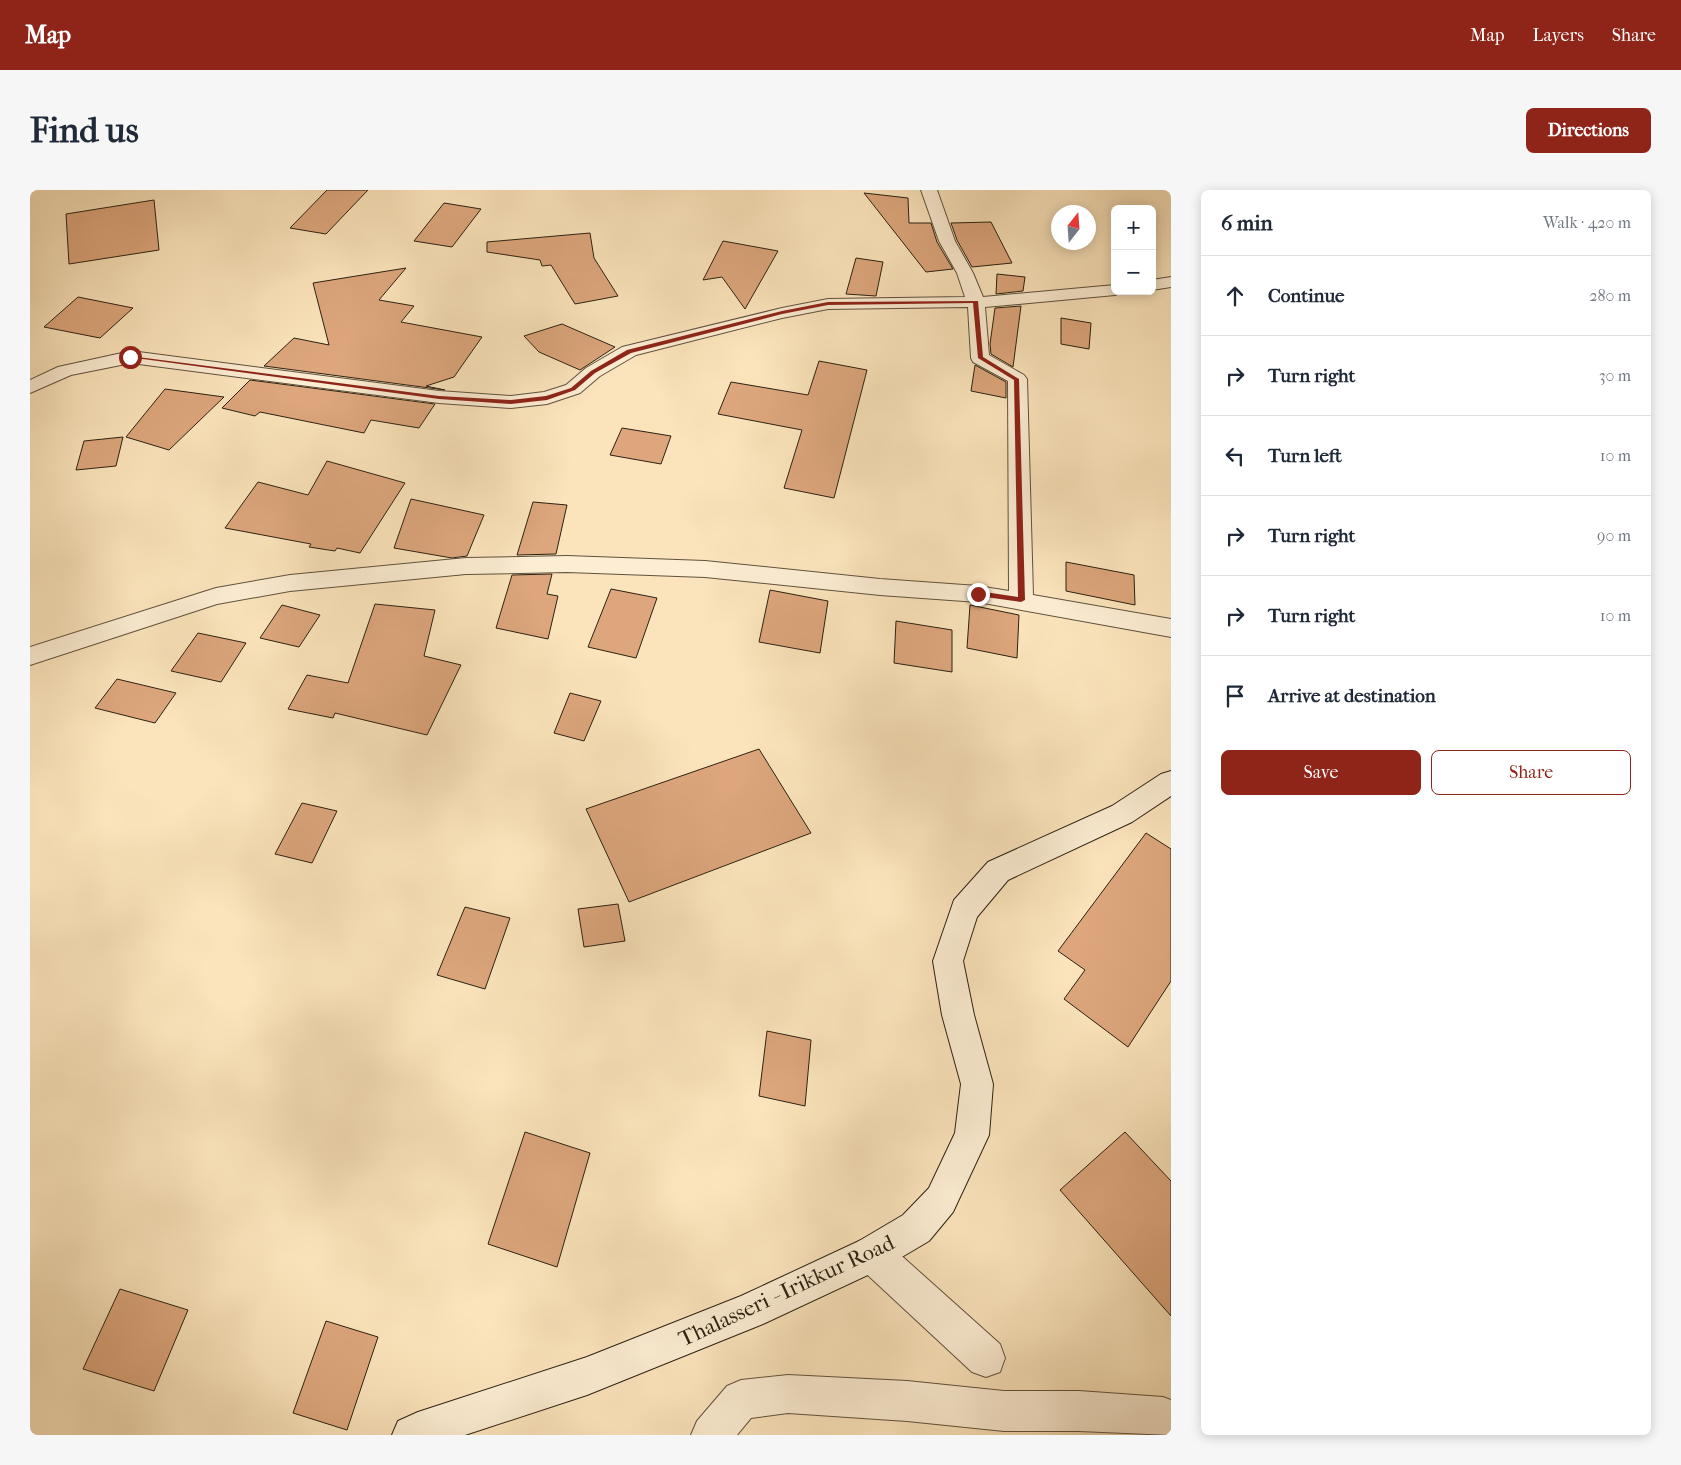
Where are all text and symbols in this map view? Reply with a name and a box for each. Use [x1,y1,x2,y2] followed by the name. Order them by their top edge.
[25,21,71,49] text: Map
[1470,25,1504,46] text: Map
[1532,25,1584,46] text: Layers
[1612,25,1656,46] text: Share
[1526,108,1651,153] button: Directions
[30,110,139,151] text: Find us
[1051,205,1096,250] north arrow
[1111,205,1156,295] map controls
[1111,205,1156,250] button: +
[1221,211,1273,235] text: 6 min
[1543,213,1631,232] text: Walk · 420 m
[1111,250,1156,295] button: −
[1221,282,1249,310] icon: ahead
[1268,285,1344,307] text: Continue
[1589,286,1631,305] text: 280 m
[119,346,142,369] route start
[1221,362,1249,390] icon: right
[1268,365,1355,387] text: Turn right
[1599,366,1631,385] text: 30 m
[1221,442,1249,470] icon: left
[1268,445,1342,467] text: Turn left
[1600,446,1631,465] text: 10 m
[1221,522,1249,550] icon: right
[1268,525,1355,547] text: Turn right
[1597,526,1631,545] text: 90 m
[967,583,990,606] route end
[1221,602,1249,630] icon: right
[1268,605,1355,627] text: Turn right
[1600,606,1631,625] text: 10 m
[1221,682,1249,710] icon: arrive
[1268,685,1436,707] text: Arrive at destination
[1221,750,1421,795] button: Save
[1431,750,1631,795] button: Share
[675,1229,899,1352] street label: Thalasseri - Irikkur Road

